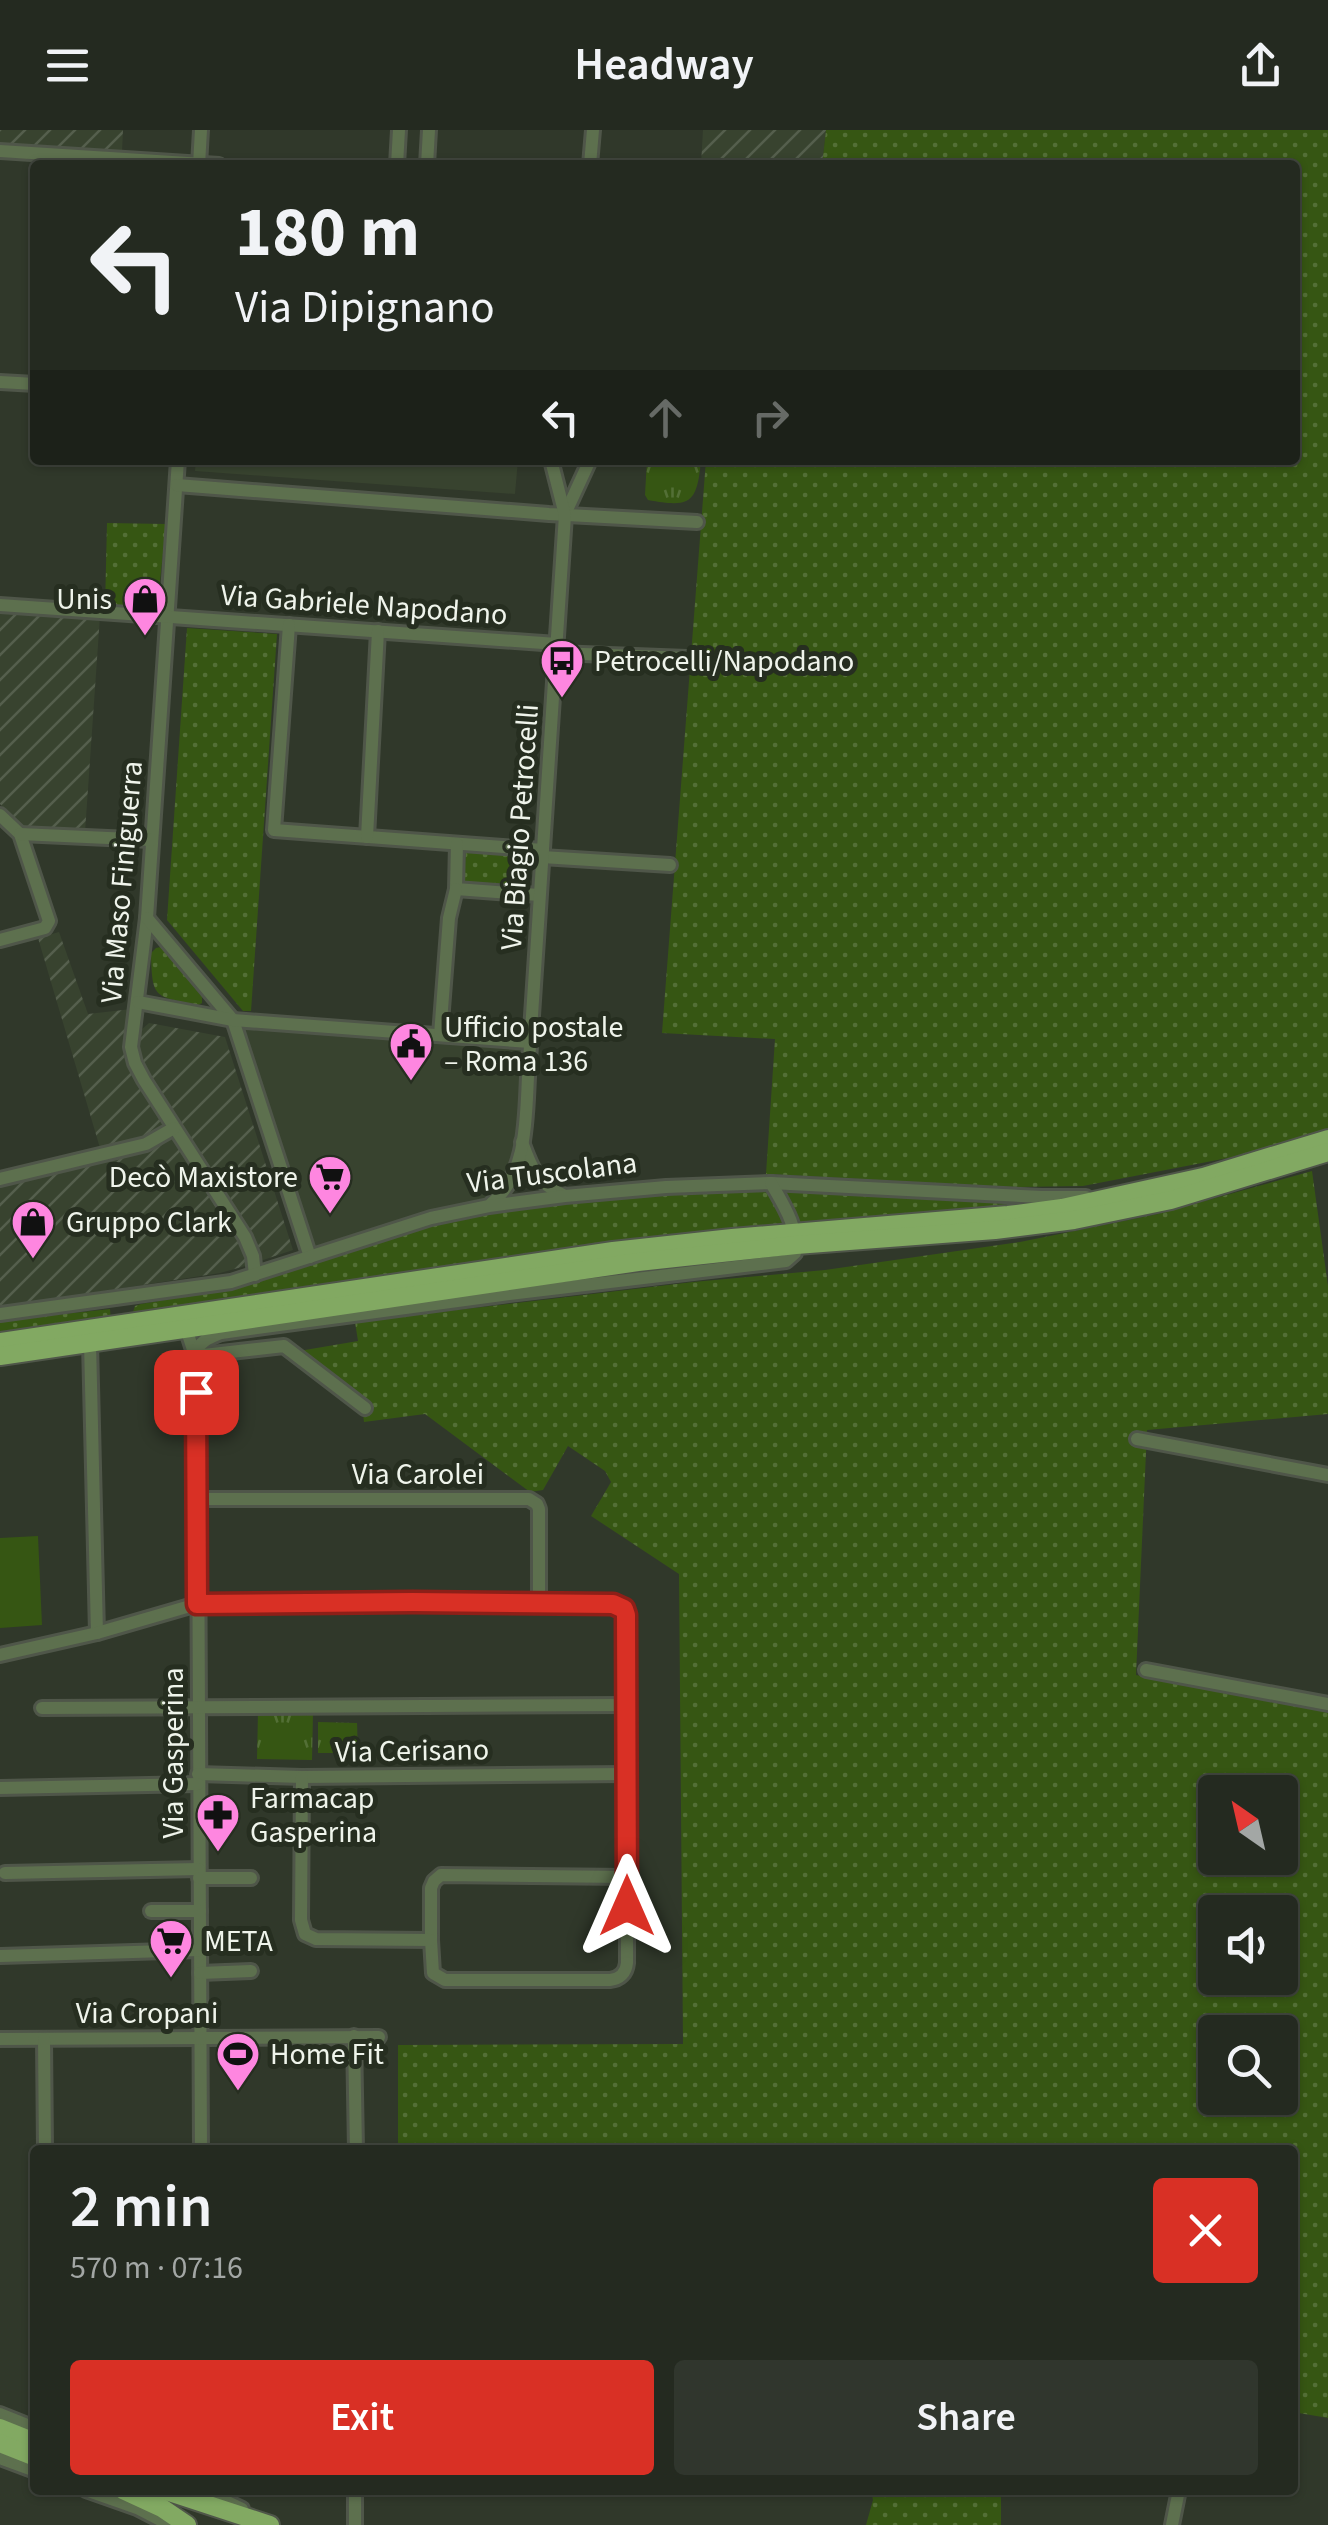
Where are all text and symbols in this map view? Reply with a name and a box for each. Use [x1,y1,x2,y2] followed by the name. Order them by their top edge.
[574,33,754,97] text: Headway
[40,38,95,93] icon: menu
[1233,38,1288,93] icon: share
[235,183,420,283] text: 180 m
[70,200,200,330] icon: left
[235,276,495,340] text: Via Dipignano
[533,390,588,445] icon: left
[638,390,693,445] icon: ahead
[743,390,798,445] icon: right
[219,574,509,636] street label: Via Gabriele Napodano
[122,576,168,637] shop icon: Unis
[56,578,112,621] place label: Unis
[539,638,585,699] bus stop icon: Petrocelli/Napodano
[594,640,854,683] place label: Petrocelli/Napodano
[490,702,550,952] street label: Via Biagio Petrocelli
[90,759,154,1005] street label: Via Maso Finiguerra
[444,1006,623,1083] place label: Ufficio postale – Roma 136
[388,1021,434,1082] public building icon: Ufficio postale – Roma 136
[464,1141,640,1205] street label: Via Tuscolana
[307,1154,353,1215] supermarket icon: Decò Maxistore
[109,1156,298,1199] place label: Decò Maxistore
[10,1199,56,1260] shop icon: Gruppo Clark
[66,1201,232,1244] place label: Gruppo Clark
[154,1350,239,1435] pin
[169,1365,224,1420] icon: arrive
[352,1453,484,1496] street label: Via Carolei
[152,1668,195,1839] street label: Via Gasperina
[335,1728,489,1774] street label: Via Cerisano
[1198,1775,1298,1875] north arrow
[1198,1775,1298,2115] map controls
[250,1777,377,1854] place label: Farmacap Gasperina
[195,1792,241,1853] pharmacy icon: Farmacap Gasperina
[575,1854,679,1958] position arrow
[1198,1895,1298,1995] button: sound
[148,1918,194,1979] supermarket icon: META
[204,1920,273,1963] place label: META
[76,1992,218,2035] street label: Via Cropani
[1198,2015,1298,2115] button: search
[215,2031,261,2092] sports icon: Home Fit
[270,2033,384,2076] place label: Home Fit
[70,2165,213,2250] text: 2 min
[1153,2178,1258,2283] button: close
[70,2245,243,2291] text: 570 m · 07:16
[70,2360,654,2475] button: Exit
[674,2360,1258,2475] button: Share

